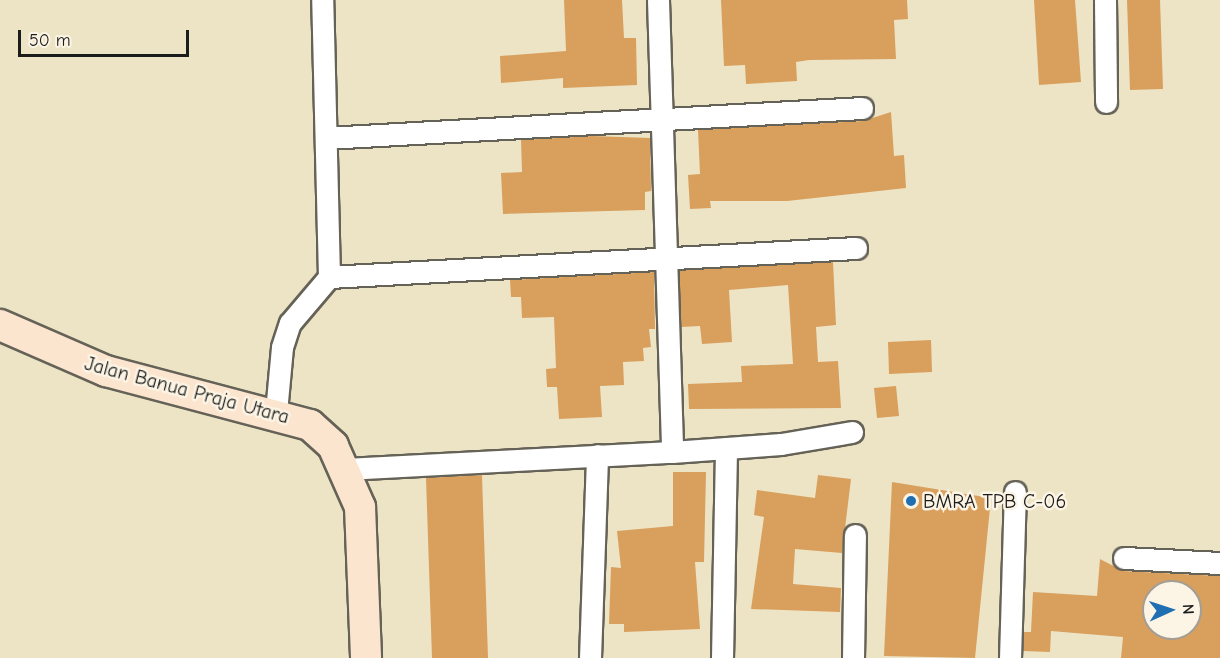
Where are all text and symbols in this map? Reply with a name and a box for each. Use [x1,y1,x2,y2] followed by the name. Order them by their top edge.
[21,18,192,56] scale bar
[29,30,71,51] text: 50 m
[82,351,292,429] street label: Jalan Banua Praja Utara
[923,489,1066,513] place label: BMRA TPB C-06
[904,494,918,508] marker: BMRA TPB C-06
[1142,580,1202,640] north arrow
[1179,603,1197,615] text: N

